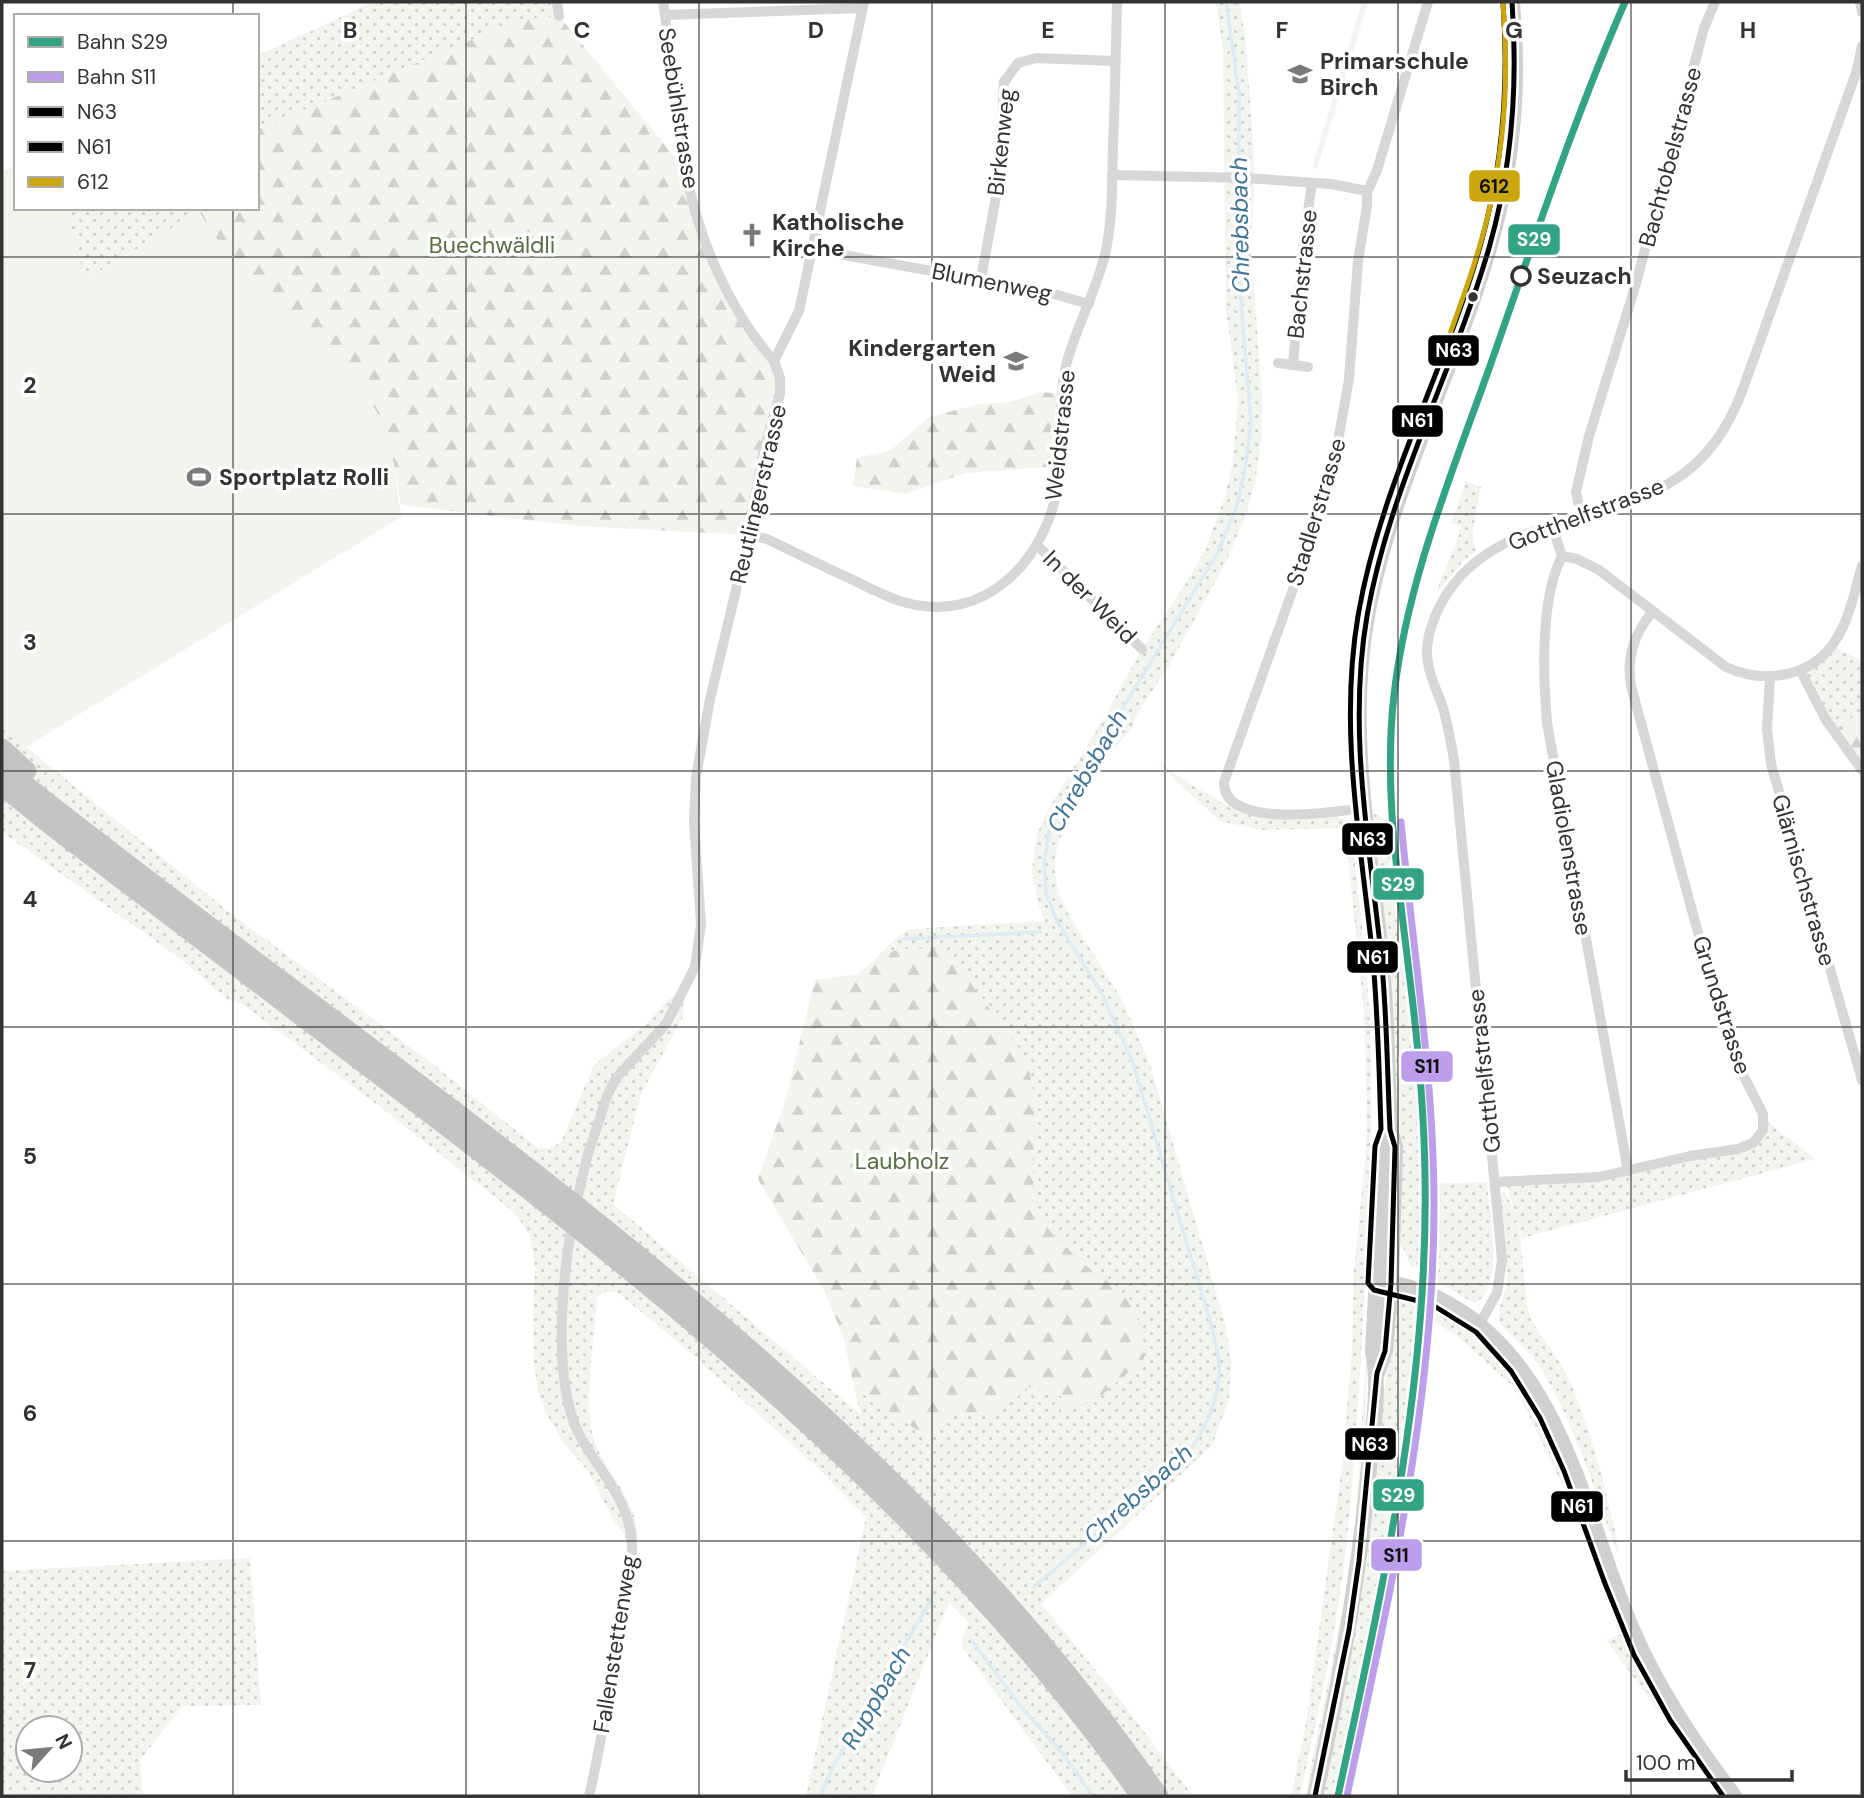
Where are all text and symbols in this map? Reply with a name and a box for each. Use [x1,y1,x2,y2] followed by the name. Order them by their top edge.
[14,14,259,210] legend
[343,15,357,45] text: B
[574,15,590,45] text: C
[808,15,824,45] text: D
[1041,15,1055,45] text: E
[1276,15,1289,45] text: F
[1505,15,1523,45] text: G
[1740,15,1756,45] text: H
[651,25,707,191] street label: Seebühlstrasse
[77,28,168,56] text: Bahn S29
[1320,46,1469,102] place label: Primarschule Birch
[1286,60,1314,88] school or university icon: Primarschule Birch
[77,63,156,91] text: Bahn S11
[1632,64,1708,250] street label: Bachtobelstrasse
[980,87,1022,197] street label: Birkenweg
[77,98,117,126] text: N63
[77,133,111,161] text: N61
[1223,157,1256,293] water label: Chrebsbach
[77,168,109,196] text: 612
[1468,169,1521,203] line badge: 612
[1479,174,1509,199] text: 612
[772,207,904,263] place label: Katholische Kirche
[1280,208,1324,340] street label: Bachstrasse
[738,221,766,249] church icon: Katholische Kirche
[1507,223,1561,256] line badge: S29
[1517,227,1551,252] text: S29
[429,230,555,260] park label: Buechwäldli
[929,256,1055,308] street label: Blumenweg
[1537,261,1632,291] place label: Seuzach
[1511,266,1531,286] marker: Seuzach
[1466,290,1480,304] unlabelled marker
[848,333,996,389] place label: Kindergarten Weid
[1427,334,1480,367] line badge: N63
[1435,338,1473,363] text: N63
[1002,347,1030,375] school or university icon: Kindergarten Weid
[1038,368,1082,502] street label: Weidstrasse
[23,370,37,400] text: 2
[723,401,793,587] street label: Reutlingerstrasse
[1391,404,1444,438] line badge: N61
[1401,408,1433,433] text: N61
[1279,434,1353,590] street label: Stadlerstrasse
[219,462,389,492] place label: Sportplatz Rolli
[185,463,213,491] sports icon: Sportplatz Rolli
[1504,470,1668,558] street label: Gotthelfstrasse
[1037,544,1143,650] street label: In der Weid
[23,627,37,657] text: 3
[1039,704,1134,837] water label: Chrebsbach
[1539,758,1599,938] street label: Gladiolenstrasse
[1765,791,1843,969] street label: Glärnischstrasse
[1341,822,1394,856] line badge: N63
[1349,827,1387,852] text: N63
[1372,867,1425,901] line badge: S29
[1381,872,1415,897] text: S29
[23,884,38,914] text: 4
[1685,932,1759,1078] street label: Grundstrasse
[1346,940,1399,974] line badge: N61
[1357,945,1389,970] text: N61
[1460,988,1508,1154] street label: Gotthelfstrasse
[1400,1050,1454,1083] line badge: S11
[1414,1054,1440,1079] text: S11
[23,1141,37,1171] text: 5
[855,1146,949,1176] park label: Laubholz
[23,1398,37,1428] text: 6
[1344,1427,1397,1461] line badge: N63
[1351,1432,1389,1457] text: N63
[1077,1437,1199,1551] water label: Chrebsbach
[1372,1478,1425,1512] line badge: S29
[1381,1483,1415,1508] text: S29
[1550,1490,1604,1523] line badge: N61
[1561,1494,1593,1519] text: N61
[1370,1538,1423,1572] line badge: S11
[1383,1543,1409,1568] text: S11
[586,1553,644,1735] street label: Fallenstettenweg
[834,1641,917,1755] water label: Ruppbach
[24,1655,36,1685] text: 7
[14,1714,84,1784] north arrow
[49,1730,78,1753] text: N
[1626,1738,1792,1782] scale bar
[1636,1749,1696,1777] text: 100 m

